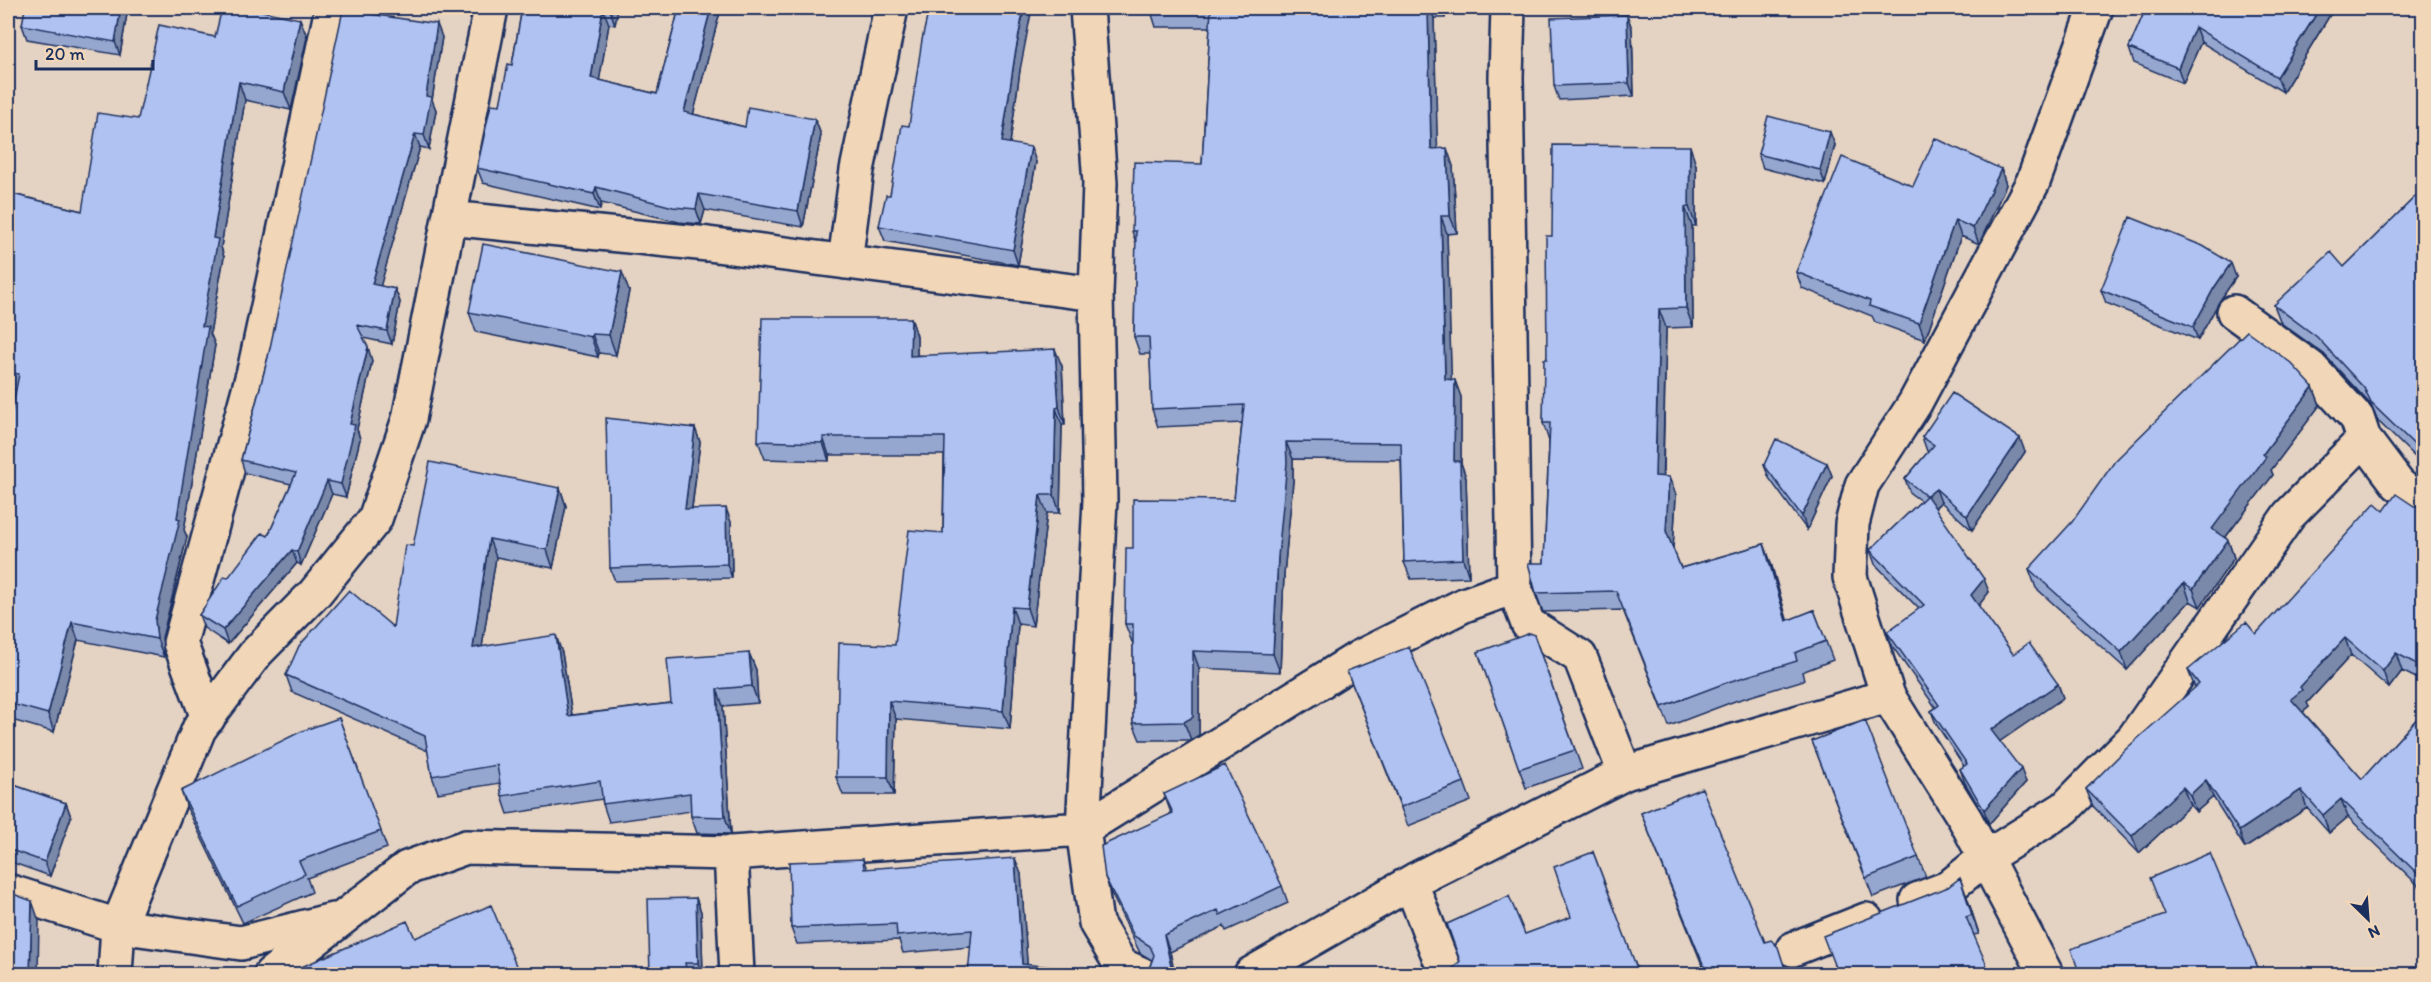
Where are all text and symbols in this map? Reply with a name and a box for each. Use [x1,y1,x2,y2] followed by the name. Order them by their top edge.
[36,33,153,71] scale bar
[45,43,85,65] text: 20 m
[2338,889,2398,949] north arrow
[2365,921,2383,943] text: N

